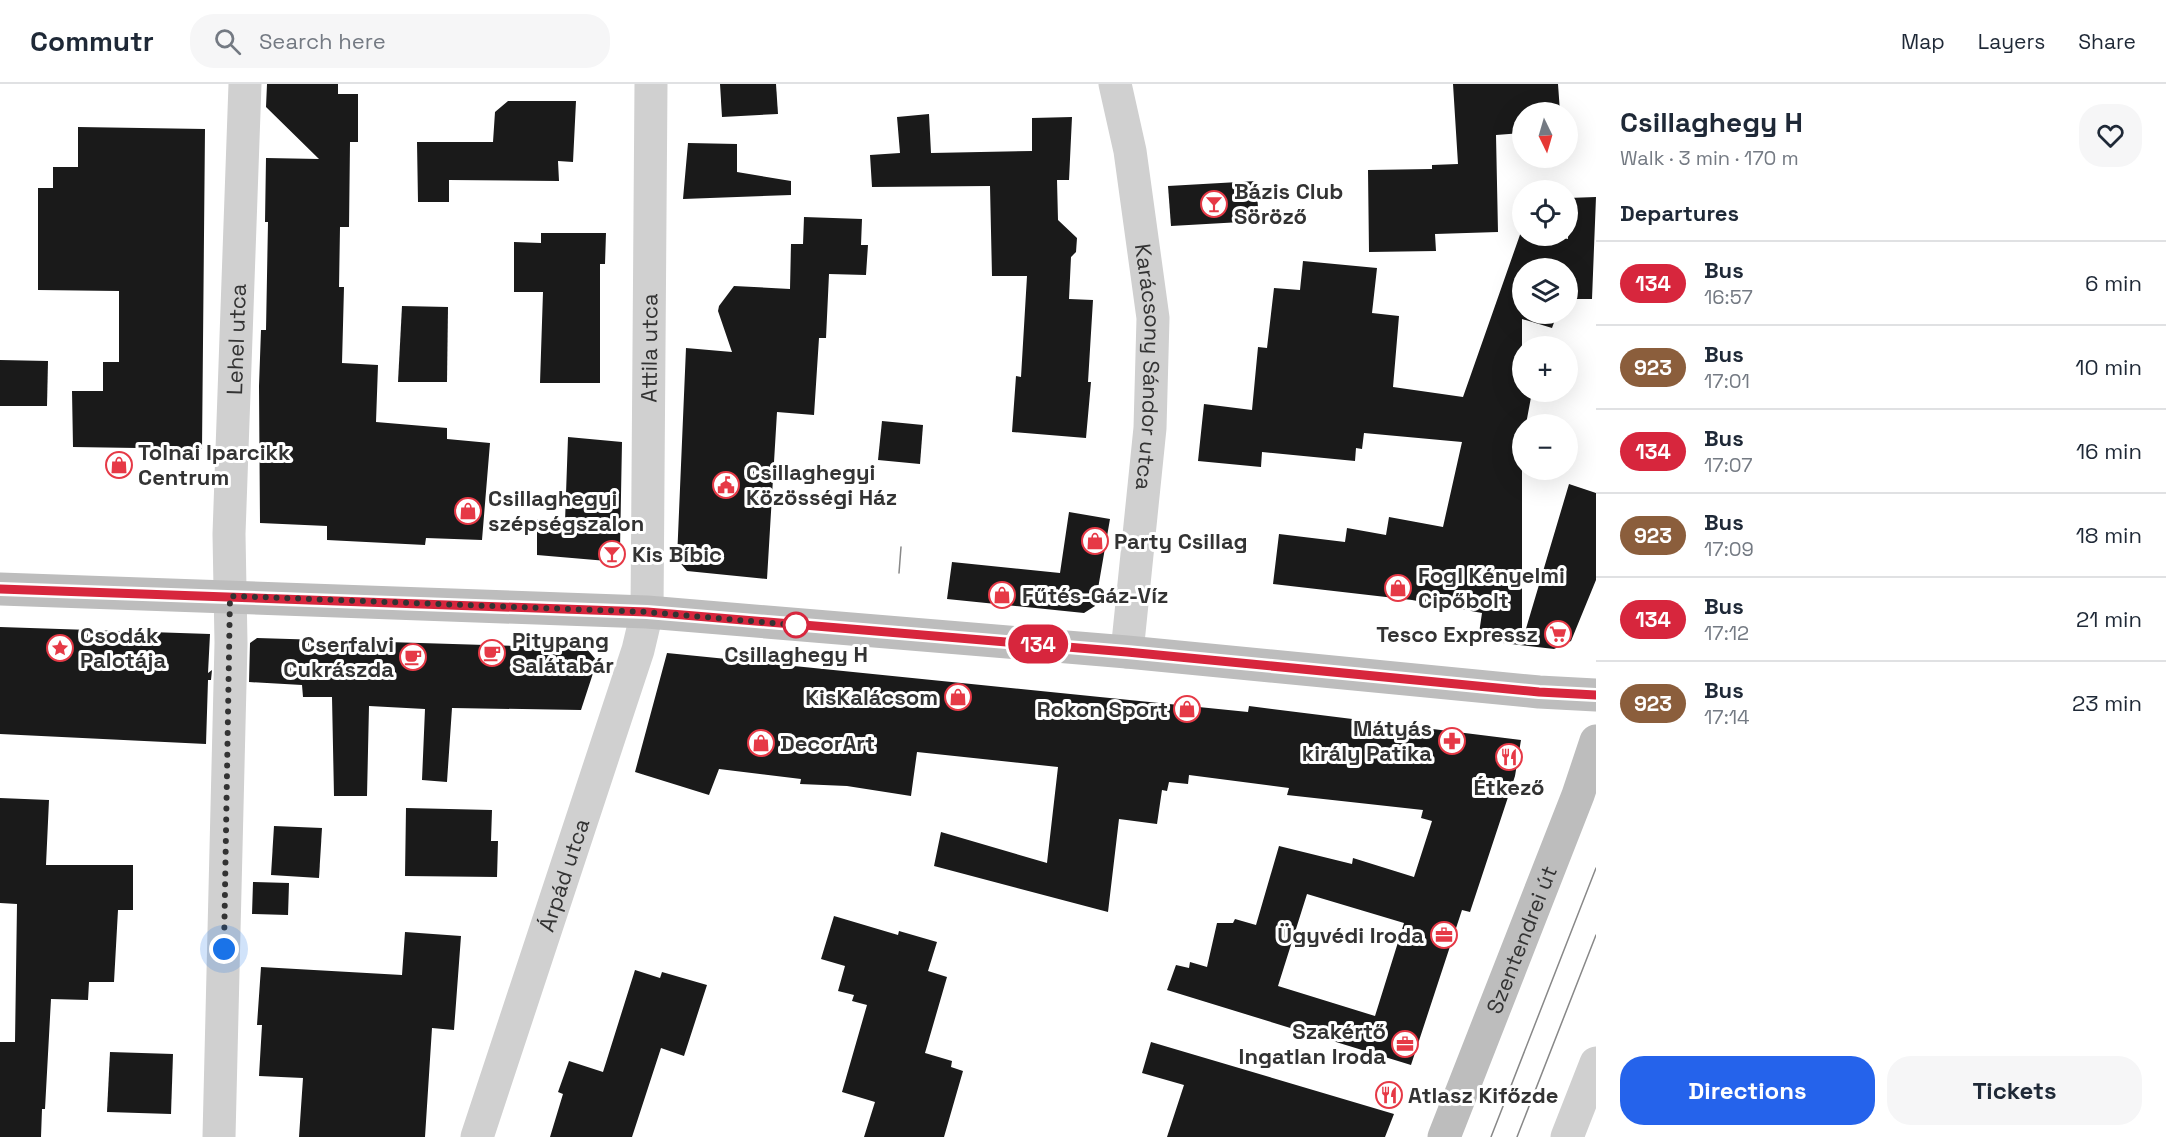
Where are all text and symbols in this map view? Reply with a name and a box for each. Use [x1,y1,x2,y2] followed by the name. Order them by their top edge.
[190,14,610,68] search box
[30,23,154,59] text: Commutr
[211,25,244,58] icon: search
[259,27,386,55] text: Search here
[1901,28,1945,55] text: Map
[1978,28,2045,55] text: Layers
[2078,28,2136,55] text: Share
[1512,102,1578,168] north arrow
[1512,102,1578,480] map controls
[1620,104,1803,140] text: Csillaghegy H
[2079,104,2142,167] button: heart
[1620,145,1799,171] text: Walk · 3 min · 170 m
[1234,177,1343,230] place label: Bázis Club Söröző
[1512,180,1578,246] button: locate
[1199,189,1229,219] bar icon: Bázis Club Söröző
[1620,199,1739,227] text: Departures
[1129,242,1167,492] street label: Karácsony Sándor utca
[1704,256,1744,284] text: Bus
[1512,258,1578,324] button: layers
[2085,269,2142,297] text: 6 min
[1635,270,1671,297] text: 134
[220,283,252,396] street label: Lehel utca
[1704,284,1753,310] text: 16:57
[635,293,663,403] street label: Attila utca
[1512,336,1578,402] button: +
[1704,340,1744,368] text: Bus
[2075,353,2142,381] text: 10 min
[1634,354,1672,381] text: 923
[1704,368,1750,394] text: 17:01
[1512,414,1578,480] button: −
[1704,424,1744,452] text: Bus
[2076,437,2142,465] text: 16 min
[138,438,291,491] place label: Tolnai Iparcikk Centrum
[1635,438,1671,465] text: 134
[104,450,134,480] shop icon: Tolnai Iparcikk Centrum
[1704,452,1752,478] text: 17:07
[746,458,897,511] place label: Csillaghegyi Közösségi Ház
[711,470,741,500] public building icon: Csillaghegyi Közösségi Ház
[488,484,644,537] place label: Csillaghegyi szépségszalon
[453,496,483,526] shop icon: Csillaghegyi szépségszalon
[1704,508,1744,536] text: Bus
[2076,521,2142,549] text: 18 min
[1634,522,1672,549] text: 923
[1080,526,1110,556] shop icon: Party Csillag
[1114,527,1247,555] place label: Party Csillag
[1704,536,1754,562] text: 17:09
[597,539,627,569] bar icon: Kis Bíbic
[632,540,722,568] place label: Kis Bíbic
[1418,561,1565,614] place label: Fogl Kényelmi Cipőbolt
[1383,573,1413,603] shop icon: Fogl Kényelmi Cipőbolt
[987,580,1017,610] shop icon: Fűtés-Gáz-Víz
[1022,581,1168,609] place label: Fűtés-Gáz-Víz
[1704,592,1744,620] text: Bus
[2076,605,2142,633] text: 21 min
[1635,606,1671,633] text: 134
[783,612,809,638] marker: Csillaghegy H
[1543,619,1573,649] supermarket icon: Tesco Expressz
[1376,620,1538,648] place label: Tesco Expressz
[1704,620,1749,646] text: 17:12
[80,621,166,674] place label: Csodák Palotája
[1004,624,1072,664] line badge: 134
[512,626,614,679] place label: Pitypang Salátabár
[283,630,394,683] place label: Cserfalvi Cukrászda
[1020,631,1056,658] text: 134
[45,633,75,663] place icon: Csodák Palotája
[477,638,507,668] cafe icon: Pitypang Salátabár
[724,640,868,668] place label: Csillaghegy H
[398,642,428,672] cafe icon: Cserfalvi Cukrászda
[1704,676,1744,704] text: Bus
[943,682,973,712] shop icon: KisKalácsom
[805,683,938,711] place label: KisKalácsom
[2072,689,2142,717] text: 23 min
[1634,690,1672,717] text: 923
[1172,694,1202,724] shop icon: Rokon Sport
[1037,695,1168,723] place label: Rokon Sport
[1704,704,1750,730] text: 17:14
[1302,714,1432,767] place label: Mátyás király Patika
[1437,726,1467,756] pharmacy icon: Mátyás király Patika
[746,728,776,758] shop icon: DecorArt
[780,729,875,757] place label: DecorArt
[1494,742,1524,772] restaurant icon: Étkező
[1473,773,1545,801] place label: Étkező
[532,814,595,935] street label: Árpád utca
[1480,862,1563,1018] street label: Szentendrei út
[1429,920,1459,950] office icon: Ügyvédi Iroda
[1277,921,1424,949] place label: Ügyvédi Iroda
[209,934,239,964] your location
[1239,1017,1386,1070] place label: Szakértő Ingatlan Iroda
[1390,1029,1420,1059] office icon: Szakértő Ingatlan Iroda
[1620,1056,1875,1125] button: Directions
[1887,1056,2142,1125] button: Tickets
[1374,1080,1404,1110] restaurant icon: Atlasz Kifőzde
[1408,1081,1559,1109] place label: Atlasz Kifőzde

